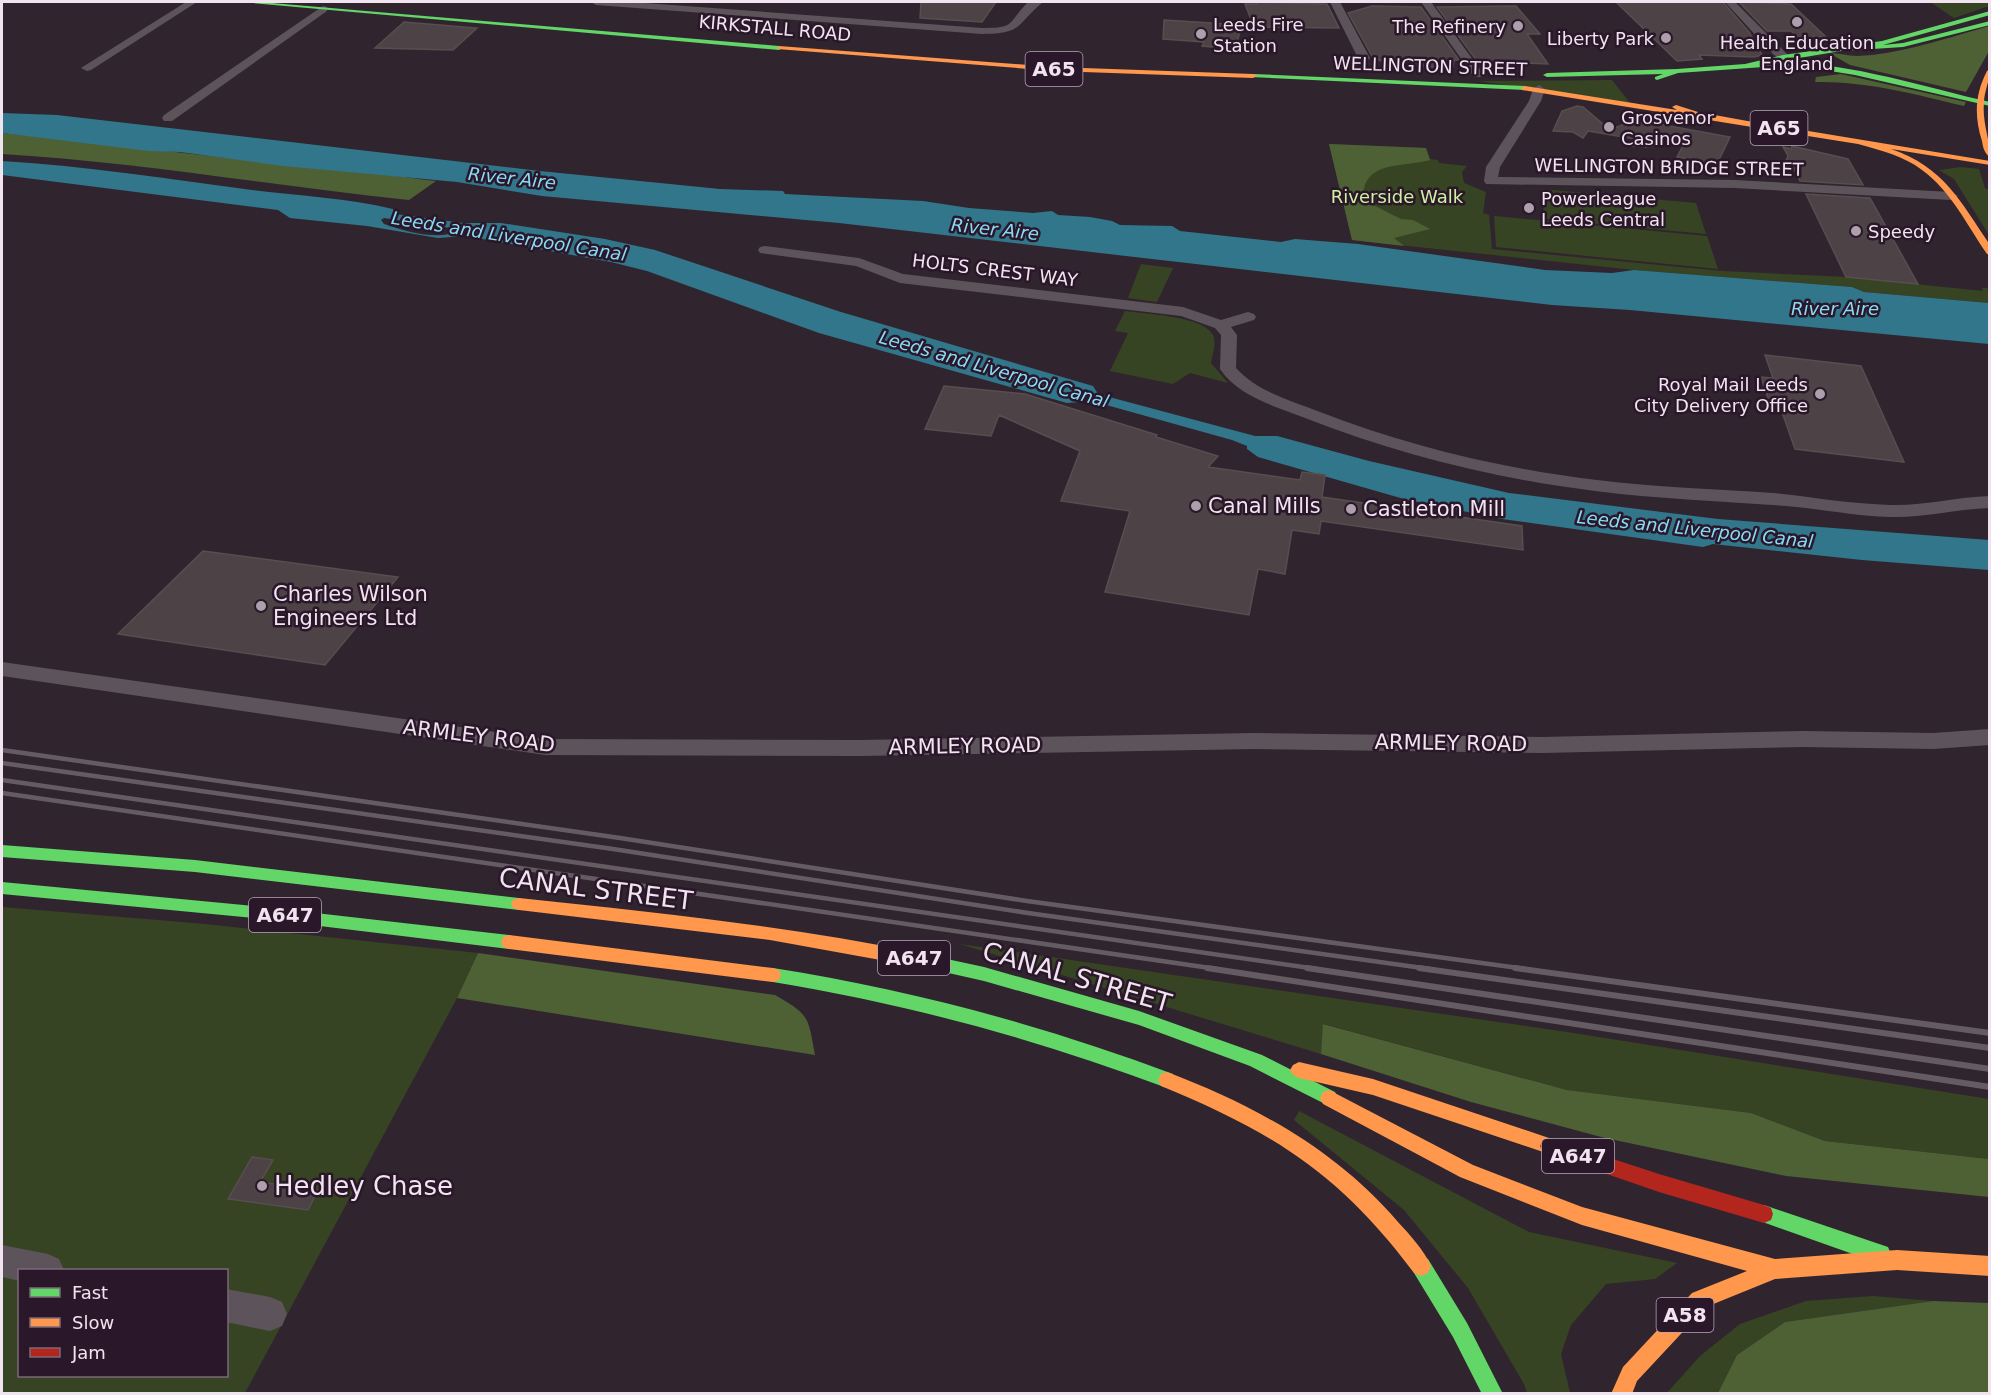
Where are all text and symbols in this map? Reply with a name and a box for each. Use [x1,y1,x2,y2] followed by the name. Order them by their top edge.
[698,11,852,45] street label: KIRKSTALL ROAD
[1213,14,1304,56] place label: Leeds Fire Station
[1790,15,1804,29] marker: Health Education England
[1391,16,1506,37] place label: The Refinery
[1511,19,1525,33] marker: The Refinery
[1194,27,1208,41] marker: Leeds Fire Station
[1547,28,1655,49] place label: Liberty Park
[1659,31,1673,45] marker: Liberty Park
[1720,32,1874,74] place label: Health Education England
[1026,52,1082,86] road number: A65
[1333,52,1528,80] street label: WELLINGTON STREET
[1621,107,1714,149] place label: Grosvenor Casinos
[1750,111,1808,145] road number: A65
[1602,120,1616,134] marker: Grosvenor Casinos
[1534,154,1805,180] street label: WELLINGTON BRIDGE STREET
[467,163,557,193] water label: River Aire
[1331,186,1464,207] park label: Riverside Walk
[1541,188,1665,230] place label: Powerleague Leeds Central
[1522,201,1536,215] marker: Powerleague Leeds Central
[390,207,628,265] water label: Leeds and Liverpool Canal
[950,214,1040,244] water label: River Aire
[1868,221,1935,242] place label: Speedy
[1849,224,1863,238] marker: Speedy
[911,249,1080,291] street label: HOLTS CREST WAY
[1791,298,1879,319] water label: River Aire
[877,326,1111,412] water label: Leeds and Liverpool Canal
[1634,374,1808,416] place label: Royal Mail Leeds City Delivery Office
[1813,387,1827,401] marker: Royal Mail Leeds City Delivery Office
[1208,494,1321,518] place label: Canal Mills
[1363,497,1505,521] place label: Castleton Mill
[1189,499,1203,513] marker: Canal Mills
[1344,502,1358,516] marker: Castleton Mill
[1576,506,1814,552] water label: Leeds and Liverpool Canal
[273,582,428,630] place label: Charles Wilson Engineers Ltd
[254,599,268,613] marker: Charles Wilson Engineers Ltd
[402,715,556,757] street label: ARMLEY ROAD
[1374,730,1528,756] street label: ARMLEY ROAD
[888,733,1042,759] street label: ARMLEY ROAD
[497,862,695,916] street label: CANAL STREET
[249,898,321,932] road number: A647
[979,936,1175,1018] street label: CANAL STREET
[878,941,950,975] road number: A647
[1542,1139,1614,1173] road number: A647
[274,1171,453,1201] place label: Hedley Chase
[255,1179,269,1193] marker: Hedley Chase
[18,1269,228,1377] legend
[72,1282,108,1303] text: Fast
[1656,1298,1714,1332] road number: A58
[72,1312,114,1333] text: Slow
[71,1342,106,1363] text: Jam

